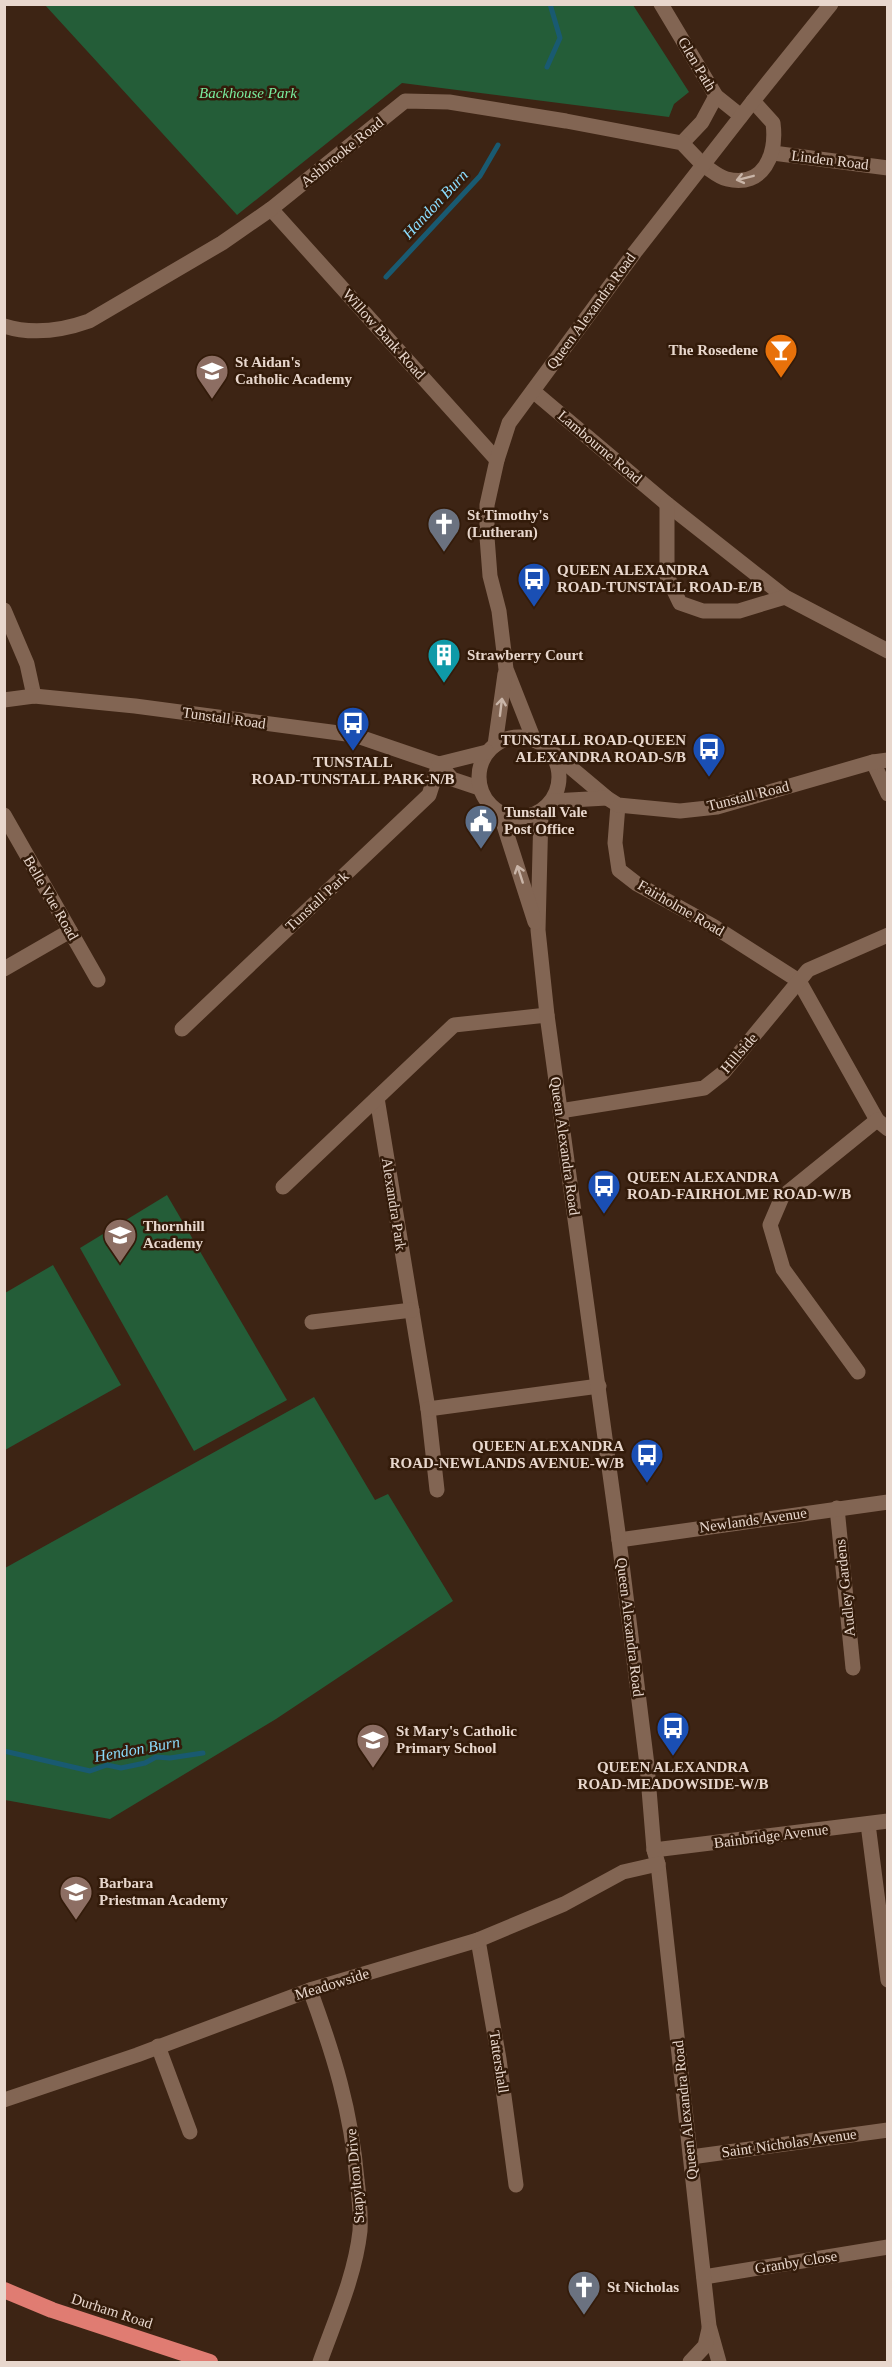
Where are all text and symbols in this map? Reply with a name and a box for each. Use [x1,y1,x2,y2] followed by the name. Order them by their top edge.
[675,34,719,94] street label: Glen Path
[199,85,297,101] park label: Backhouse Park
[298,114,387,190] street label: Ashbrooke Road
[790,147,870,173] street label: Linden Road
[398,166,471,243] water label: Handon Burn
[736,173,755,184] one-way arrow
[543,249,639,372] street label: Queen Alexandra Road
[340,286,429,383] street label: Willow Bank Road
[763,332,799,379] bar icon: The Rosedene
[668,342,758,358] place label: The Rosedene
[194,353,230,400] school or university icon: St Aidan's Catholic Academy
[235,354,353,387] place label: St Aidan's Catholic Academy
[555,407,646,487] street label: Lambourne Road
[426,506,462,553] church icon: St Timothy's (Lutheran)
[467,507,549,541] place label: St Timothy's (Lutheran)
[516,561,552,608] bus stop icon: QUEEN ALEXANDRA ROAD-TUNSTALL ROAD-E/B
[557,562,762,595] place label: QUEEN ALEXANDRA ROAD-TUNSTALL ROAD-E/B
[426,637,462,684] building icon: Strawberry Court
[467,647,583,663] place label: Strawberry Court
[496,697,507,717] one-way arrow
[181,704,267,732] street label: Tunstall Road
[335,705,371,752] bus stop icon: TUNSTALL ROAD-TUNSTALL PARK-N/B
[691,731,727,778] bus stop icon: TUNSTALL ROAD-QUEEN ALEXANDRA ROAD-S/B
[501,732,686,765] place label: TUNSTALL ROAD-QUEEN ALEXANDRA ROAD-S/B
[251,754,455,787] place label: TUNSTALL ROAD-TUNSTALL PARK-N/B
[705,778,791,814] street label: Tunstall Road
[463,803,499,850] public building icon: Tunstall Vale Post Office
[504,804,588,837] place label: Tunstall Vale Post Office
[20,853,82,943] street label: Belle Vue Road
[514,865,525,884] one-way arrow
[282,868,352,934] street label: Tunstall Park
[635,877,727,939] street label: Fairholme Road
[717,1030,761,1076] street label: Hillside
[547,1076,583,1217] street label: Queen Alexandra Road
[379,1156,409,1252] street label: Alexandra Park
[586,1168,622,1215] bus stop icon: QUEEN ALEXANDRA ROAD-FAIRHOLME ROAD-W/B
[627,1169,851,1202] place label: QUEEN ALEXANDRA ROAD-FAIRHOLME ROAD-W/B
[102,1217,138,1264] school or university icon: Thornhill Academy
[143,1218,205,1251] place label: Thornhill Academy
[629,1437,665,1484] bus stop icon: QUEEN ALEXANDRA ROAD-NEWLANDS AVENUE-W/B
[390,1438,624,1471] place label: QUEEN ALEXANDRA ROAD-NEWLANDS AVENUE-W/B
[698,1504,808,1535] street label: Newlands Avenue
[832,1538,858,1638] street label: Audley Gardens
[614,1557,647,1698] street label: Queen Alexandra Road
[655,1710,691,1757] bus stop icon: QUEEN ALEXANDRA ROAD-MEADOWSIDE-W/B
[355,1722,391,1769] school or university icon: St Mary's Catholic Primary School
[396,1723,517,1756] place label: St Mary's Catholic Primary School
[92,1733,181,1765] water label: Hendon Burn
[578,1759,768,1792] place label: QUEEN ALEXANDRA ROAD-MEADOWSIDE-W/B
[713,1821,829,1851] street label: Bainbridge Avenue
[58,1874,94,1921] school or university icon: Barbara Priestman Academy
[99,1875,228,1908] place label: Barbara Priestman Academy
[293,1965,371,2003] street label: Meadowside
[486,2030,512,2094] street label: Tattershall
[670,2039,700,2180] street label: Queen Alexandra Road
[720,2126,858,2160] street label: Saint Nicholas Avenue
[343,2127,367,2224] street label: Stapylton Drive
[754,2248,839,2276] street label: Granby Close
[566,2269,602,2316] church icon: St Nicholas
[607,2279,679,2295] place label: St Nicholas
[69,2290,155,2332] street label: Durham Road

